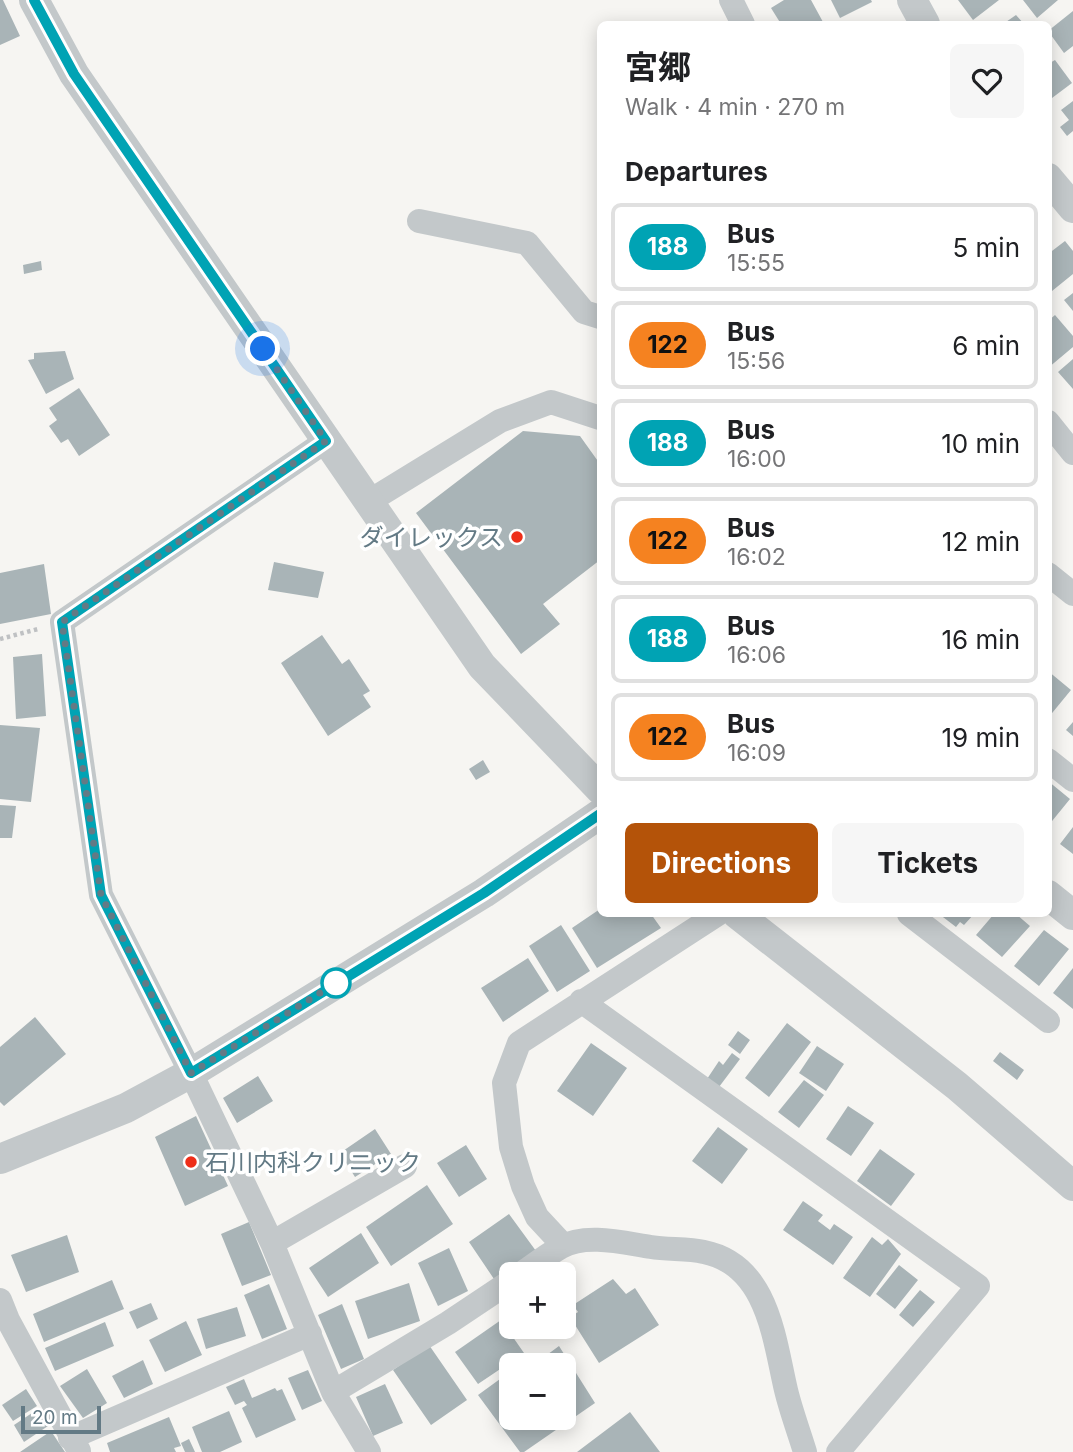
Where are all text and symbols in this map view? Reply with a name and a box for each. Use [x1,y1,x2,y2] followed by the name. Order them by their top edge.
[950,44,1024,118] button: heart
[625,47,691,87] text: 宮郷
[625,93,845,121] text: Walk · 4 min · 270 m
[625,156,768,187] text: Departures
[727,218,775,249] text: Bus
[647,232,688,261] text: 188
[952,232,1020,263] text: 5 min
[727,249,785,277] text: 15:55
[727,316,775,347] text: Bus
[647,330,688,359] text: 122
[952,330,1020,361] text: 6 min
[245,331,280,366] your location
[727,347,785,375] text: 15:56
[727,414,775,445] text: Bus
[647,428,688,457] text: 188
[941,428,1020,459] text: 10 min
[727,445,786,473] text: 16:00
[727,512,775,543] text: Bus
[360,523,503,552] place label: ダイレックス
[647,526,688,555] text: 122
[942,526,1020,557] text: 12 min
[509,529,525,545] marker: ダイレックス
[727,543,786,571] text: 16:02
[727,610,775,641] text: Bus
[647,624,688,653] text: 188
[942,624,1020,655] text: 16 min
[727,641,786,669] text: 16:06
[727,708,775,739] text: Bus
[647,722,688,751] text: 122
[942,722,1020,753] text: 19 min
[727,739,786,767] text: 16:09
[625,823,818,903] button: Directions
[832,823,1024,903] button: Tickets
[321,968,351,998] unlabelled marker
[205,1148,421,1177] place label: 石川内科クリニック
[183,1154,199,1170] marker: 石川内科クリニック
[499,1262,576,1430] map controls
[499,1262,576,1339] button: +
[499,1353,576,1430] button: −
[21,1403,102,1435] scale bar
[32,1406,78,1429] text: 20 m

